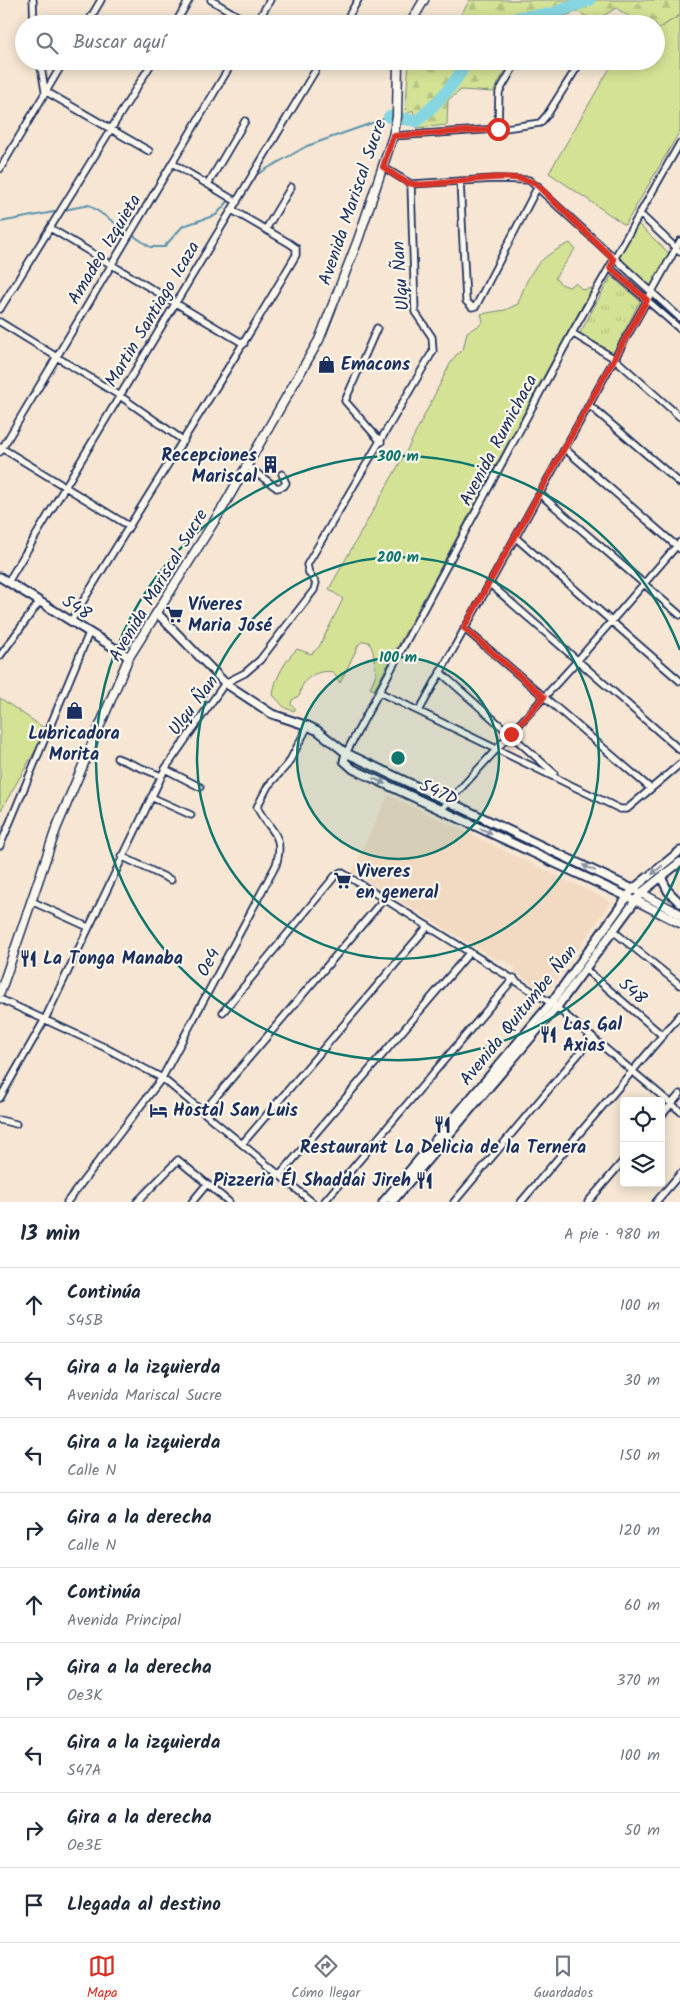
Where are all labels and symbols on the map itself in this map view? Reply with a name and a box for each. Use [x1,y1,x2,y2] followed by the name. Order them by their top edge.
[311,115,395,290] street label: Avenida Mariscal Sucre
[487,118,510,141] route start
[61,189,150,311] street label: Amadeo Izquieta
[98,236,209,393] street label: Martin Santiago Icaza
[385,240,418,312] street label: Ulqu Ñan
[341,351,411,380] place label: Emacons
[317,354,337,374] shop icon: Emacons
[452,370,546,512] street label: Avenida Rumichaca
[161,442,258,492] place label: Recepciones Mariscal
[376,445,419,469] text: 300 m
[261,455,281,475] building icon: Recepciones Mariscal
[102,504,217,668] street label: Avenida Mariscal Sucre
[377,546,419,570] text: 200 m
[56,588,97,629] street label: S48
[188,591,272,641] place label: Víveres Maria José
[164,604,184,624] supermarket icon: Víveres Maria José
[379,646,417,670] text: 100 m
[162,669,227,743] street label: Ulqu Ñan
[64,700,84,720] shop icon: Lubricadora Morita
[28,720,120,770] place label: Lubricadora Morita
[500,723,523,746] route end
[389,749,407,767] centre of rings
[414,772,463,815] street label: S47D
[372,777,386,785] one-way arrow
[478,826,493,835] one-way arrow
[356,858,439,908] place label: Viveres en general
[582,864,596,872] one-way arrow
[650,864,663,875] one-way arrow
[332,871,352,891] supermarket icon: Viveres en general
[453,939,585,1093] street label: Avenida Quitumbe Ñan
[190,943,229,982] street label: Oe4
[43,945,183,974] place label: La Tonga Manaba
[19,948,39,968] restaurant icon: La Tonga Manaba
[611,971,653,1013] street label: S48
[563,1011,622,1061] place label: Las Gal Axias
[539,1024,559,1044] restaurant icon: Las Gal Axias
[173,1097,299,1126] place label: Hostal San Luis
[149,1100,169,1120] hotel icon: Hostal San Luis
[433,1114,453,1134] restaurant icon: Restaurant La Delicia de la Ternera
[300,1134,586,1163] place label: Restaurant La Delicia de la Ternera
[213,1167,411,1196] place label: Pizzeria Él Shaddai Jireh
[415,1170,435,1190] restaurant icon: Pizzeria Él Shaddai Jireh

